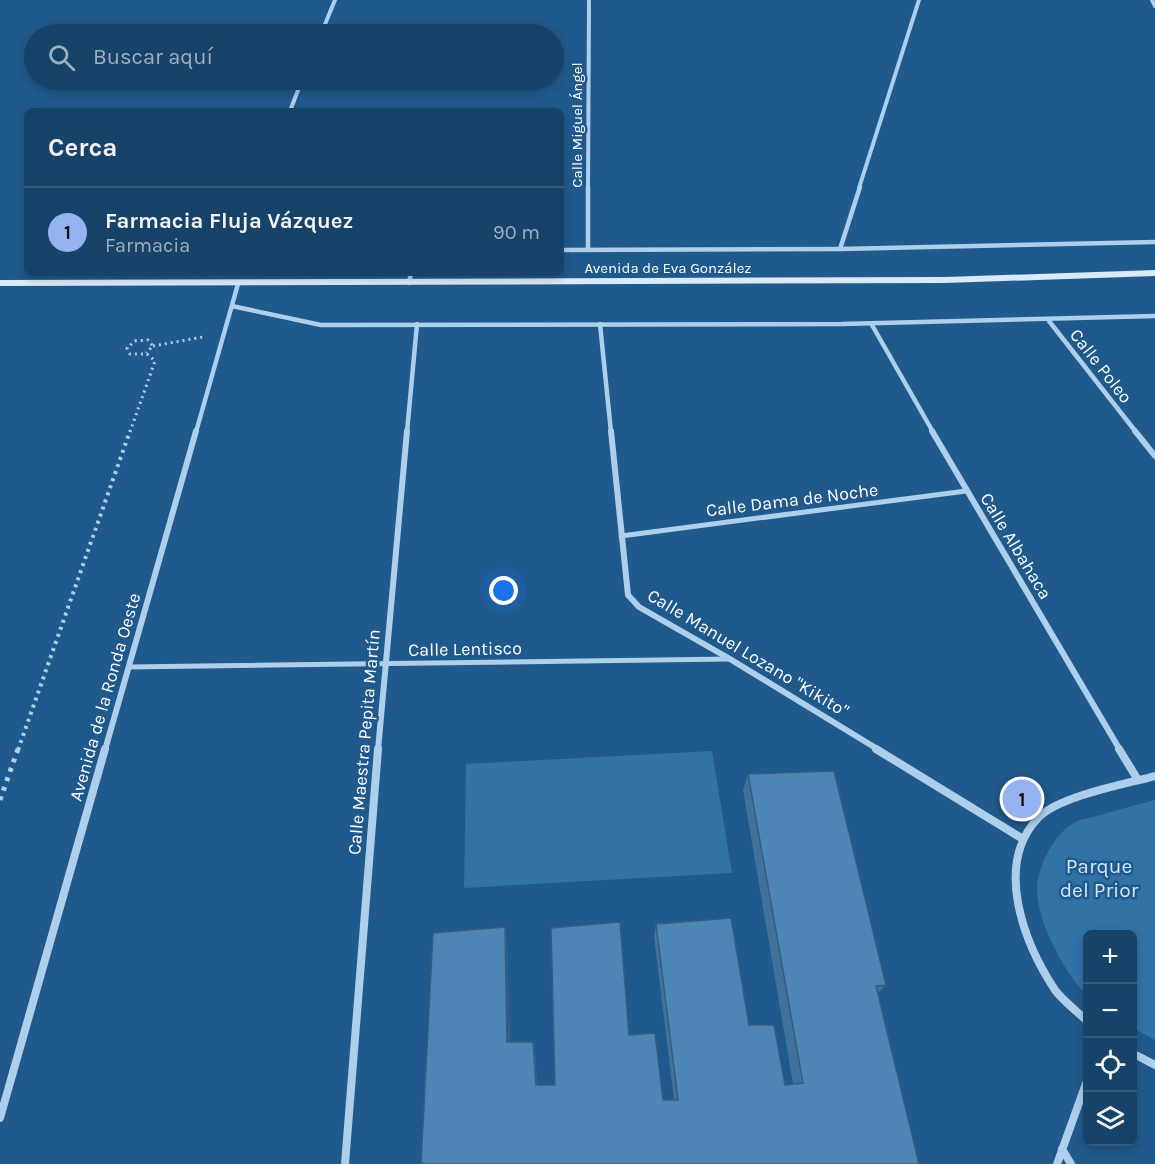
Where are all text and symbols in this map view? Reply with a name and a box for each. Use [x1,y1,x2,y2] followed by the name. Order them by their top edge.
[24,24,564,90] search box
[45,41,78,74] icon: search
[93,44,213,70] text: Buscar aquí
[568,62,586,188] street label: Calle Miguel Ángel
[48,132,117,163] text: Cerca
[105,208,353,234] text: Farmacia Fluja Vázquez
[64,221,71,244] text: 1
[493,221,540,244] text: 90 m
[105,234,190,257] text: Farmacia
[584,259,752,277] street label: Avenida de Eva González
[1065,324,1137,408] street label: Calle Poleo
[705,479,879,521] street label: Calle Dama de Noche
[976,489,1056,603] street label: Calle Albahaca
[489,576,518,605] your location
[643,584,853,722] street label: Calle Manuel Lozano "Kikito"
[65,590,145,804] street label: Avenida de la Ronda Oeste
[343,628,385,856] street label: Calle Maestra Pepita Martín
[408,637,522,661] street label: Calle Lentisco
[1002,776,1042,822] pin: 1
[1060,854,1139,902] park label: Parque del Prior
[1083,930,1137,1146] map controls
[1083,930,1137,984] button: +
[1083,984,1137,1038] button: −
[1083,1038,1137,1092] button: locate
[1083,1092,1137,1146] button: layers

